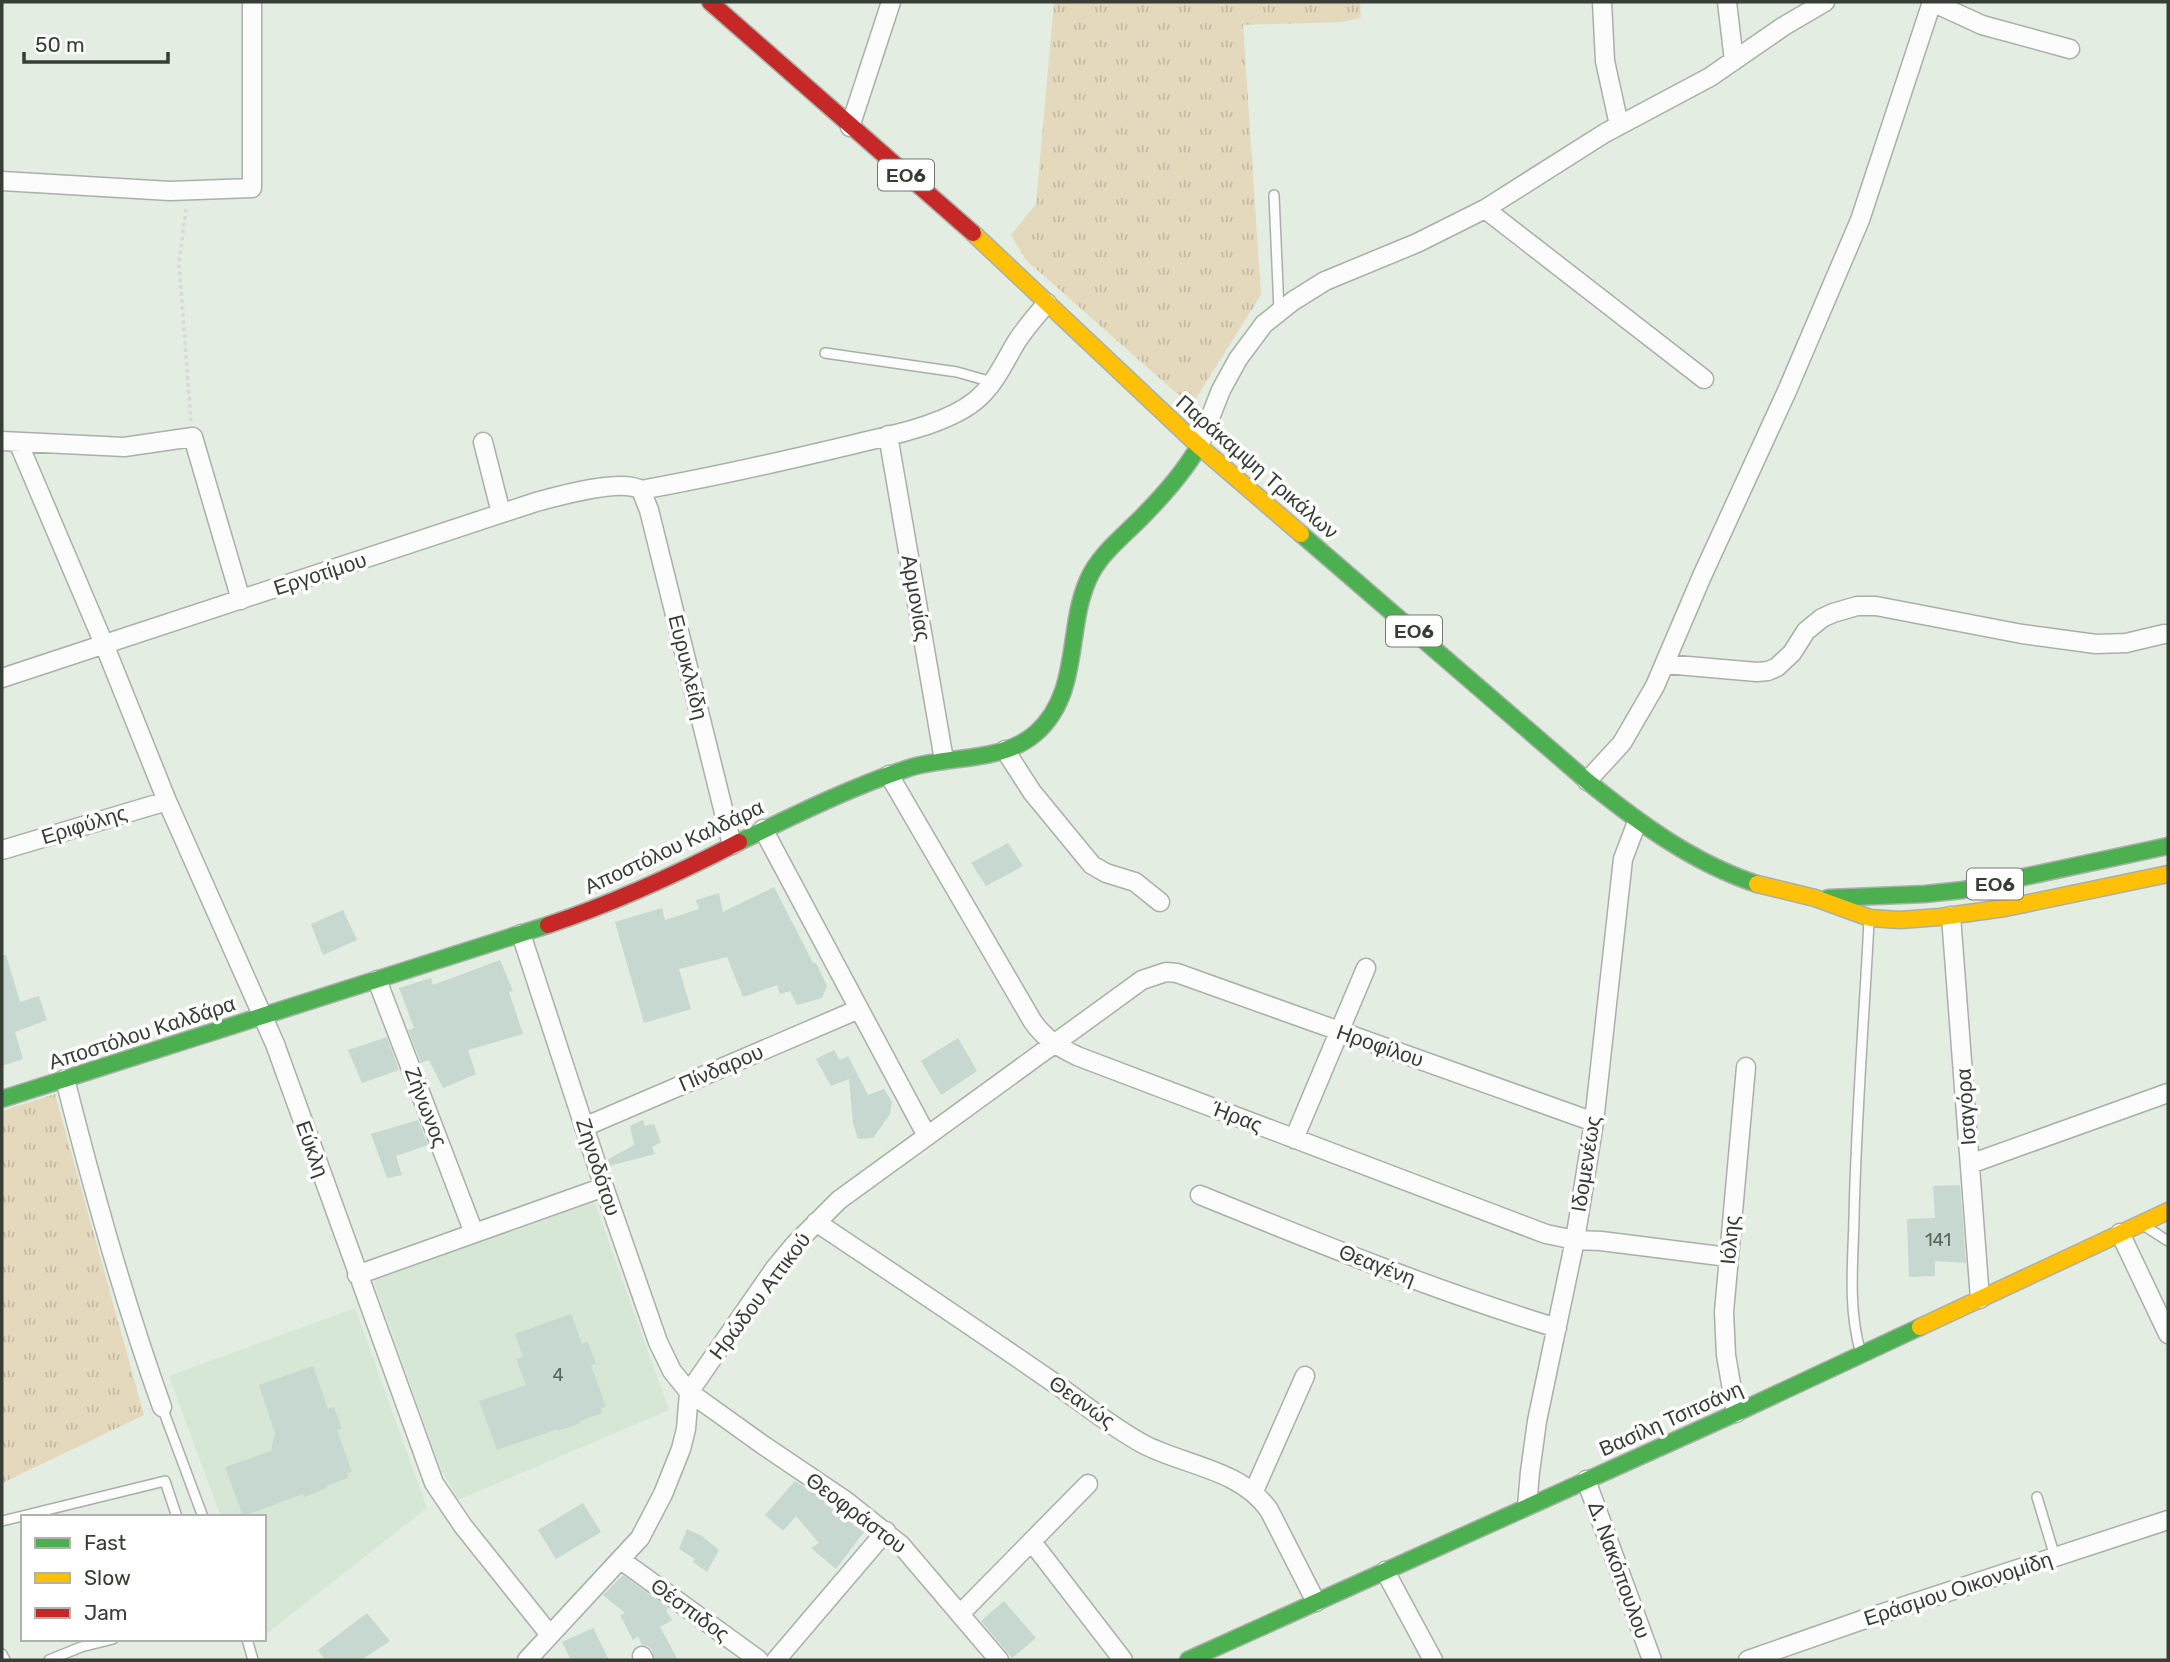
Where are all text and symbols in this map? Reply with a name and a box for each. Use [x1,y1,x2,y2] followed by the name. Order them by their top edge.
[24,21,168,65] scale bar
[35,32,85,57] text: 50 m
[878,160,934,190] road number: ΕΟ6
[1171,389,1343,544] street label: Παράκαμψη Τρικάλων
[270,547,369,600] street label: Εργοτίμου
[897,553,936,643] street label: Αρμονίας
[663,612,714,722] street label: Ευρυκλείδη
[1386,616,1442,646] road number: ΕΟ6
[580,794,767,899] street label: Αποστόλου Καλδάρα
[38,800,130,849] street label: Εριφύλης
[1967,869,2023,900] road number: ΕΟ6
[45,991,238,1075] street label: Αποστόλου Καλδάρα
[1333,1019,1427,1072] street label: Ηροφίλου
[675,1039,767,1096] street label: Πίνδαρου
[400,1063,453,1150] street label: Ζήνωνος
[1950,1068,1981,1146] street label: Ισαγόρα
[1208,1095,1266,1137] street label: Ήρας
[1566,1114,1605,1214] street label: Ιδομενέως
[571,1115,626,1219] street label: Ζηνοδότου
[291,1117,334,1180] street label: Εύκλη
[1715,1214,1744,1266] street label: Ιόλης
[704,1227,815,1364] street label: Ηρώδου Αττικού
[1925,1229,1951,1251] house number: 141
[1335,1239,1419,1291] street label: Θεαγένη
[552,1364,564,1386] house number: 4
[1044,1370,1120,1433] street label: Θεανώς
[1595,1376,1746,1461] street label: Βασίλη Τσιτσάνη
[801,1467,911,1558] street label: Θεοφράστου
[1583,1498,1656,1642] street label: Δ. Νακόπουλου
[21,1515,266,1641] legend
[84,1530,126,1555] text: Fast
[1860,1546,2055,1631] street label: Εράσμου Οικονομίδη
[84,1565,131,1590] text: Slow
[646,1573,735,1647] street label: Θέσπιδος
[84,1600,128,1625] text: Jam

